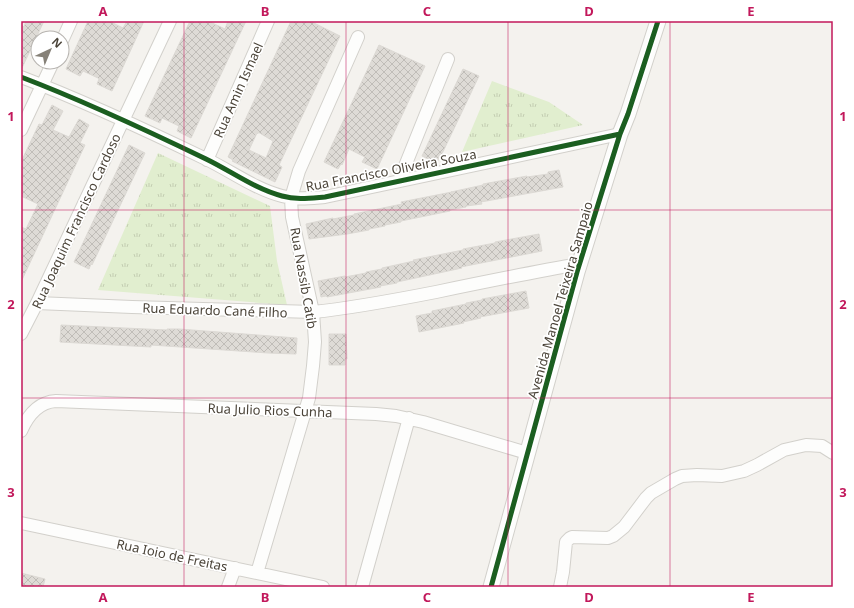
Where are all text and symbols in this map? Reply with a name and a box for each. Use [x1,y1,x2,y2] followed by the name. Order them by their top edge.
[99,2,108,20] text: A
[261,2,269,20] text: B
[423,2,431,20] text: C
[584,2,594,20] text: D
[747,2,755,20] text: E
[30,30,70,70] north arrow
[49,34,66,51] text: N
[209,39,267,141] street label: Rua Amin Ismael
[7,107,15,125] text: 1
[839,107,847,125] text: 1
[27,130,125,312] street label: Rua Joaquim Francisco Cardoso
[304,145,478,195] street label: Rua Francisco Oliveira Souza
[523,199,597,401] street label: Avenida Manoel Teixeira Sampaio
[286,226,322,330] street label: Rua Nassib Catib
[7,295,15,313] text: 2
[839,295,847,313] text: 2
[142,298,288,322] street label: Rua Eduardo Cané Filho
[207,399,333,421] street label: Rua Julio Rios Cunha
[7,483,15,501] text: 3
[839,483,847,501] text: 3
[115,534,229,576] street label: Rua Ioio de Freitas
[99,588,108,606] text: A
[261,588,269,606] text: B
[423,588,431,606] text: C
[584,588,594,606] text: D
[747,588,755,606] text: E

